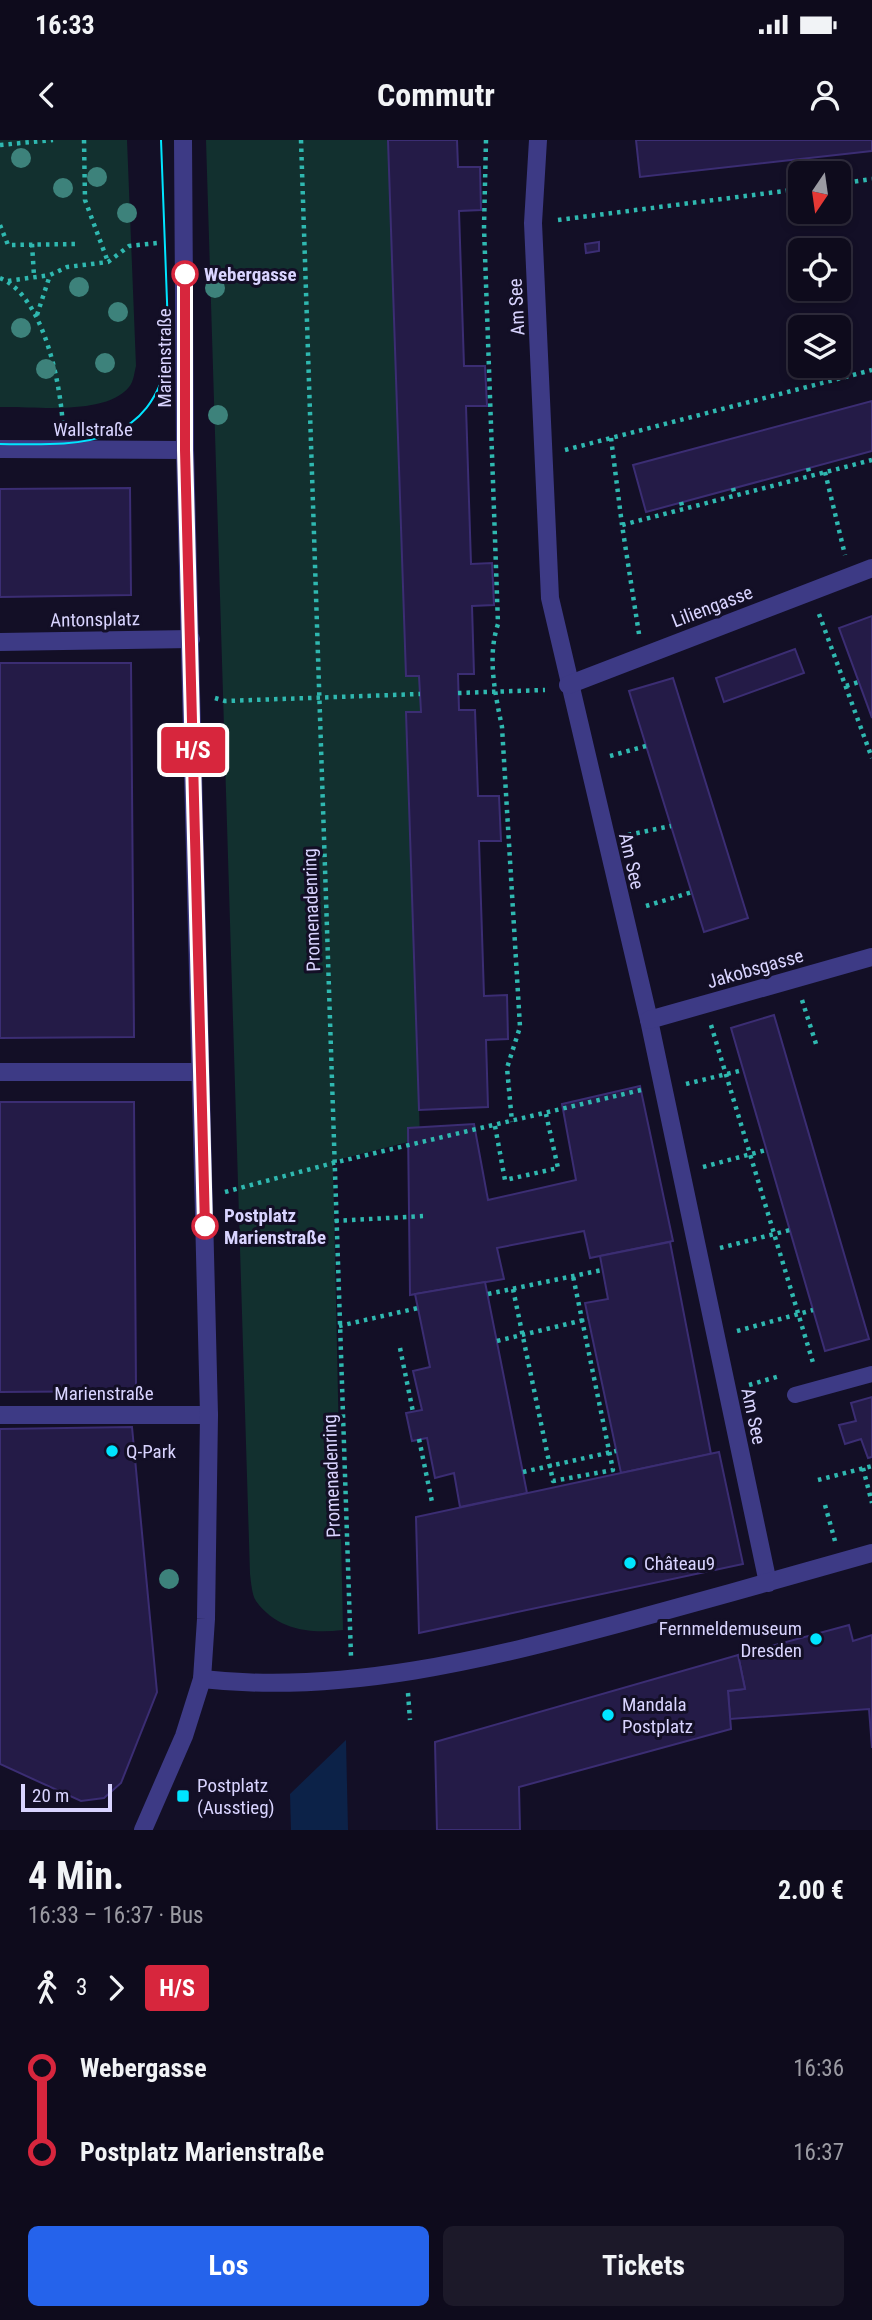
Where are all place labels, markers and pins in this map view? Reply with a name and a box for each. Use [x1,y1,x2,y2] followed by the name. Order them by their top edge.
[172,261,198,287] marker: Webergasse
[204,263,297,286] place label: Webergasse
[224,1204,326,1249] place label: Postplatz Marienstraße
[192,1213,218,1239] marker: Postplatz Marienstraße
[126,1440,176,1463] place label: Q-Park
[104,1443,120,1459] marker: Q-Park
[644,1552,715,1575] place label: Château9
[622,1555,638,1571] marker: Château9
[659,1617,802,1662] place label: Fernmeldemuseum Dresden
[808,1631,824,1647] marker: Fernmeldemuseum Dresden
[622,1693,693,1738] place label: Mandala Postplatz
[600,1707,616,1723] marker: Mandala Postplatz
[197,1774,275,1819] place label: Postplatz (Ausstieg)
[175,1788,191,1804] marker: Postplatz (Ausstieg)

